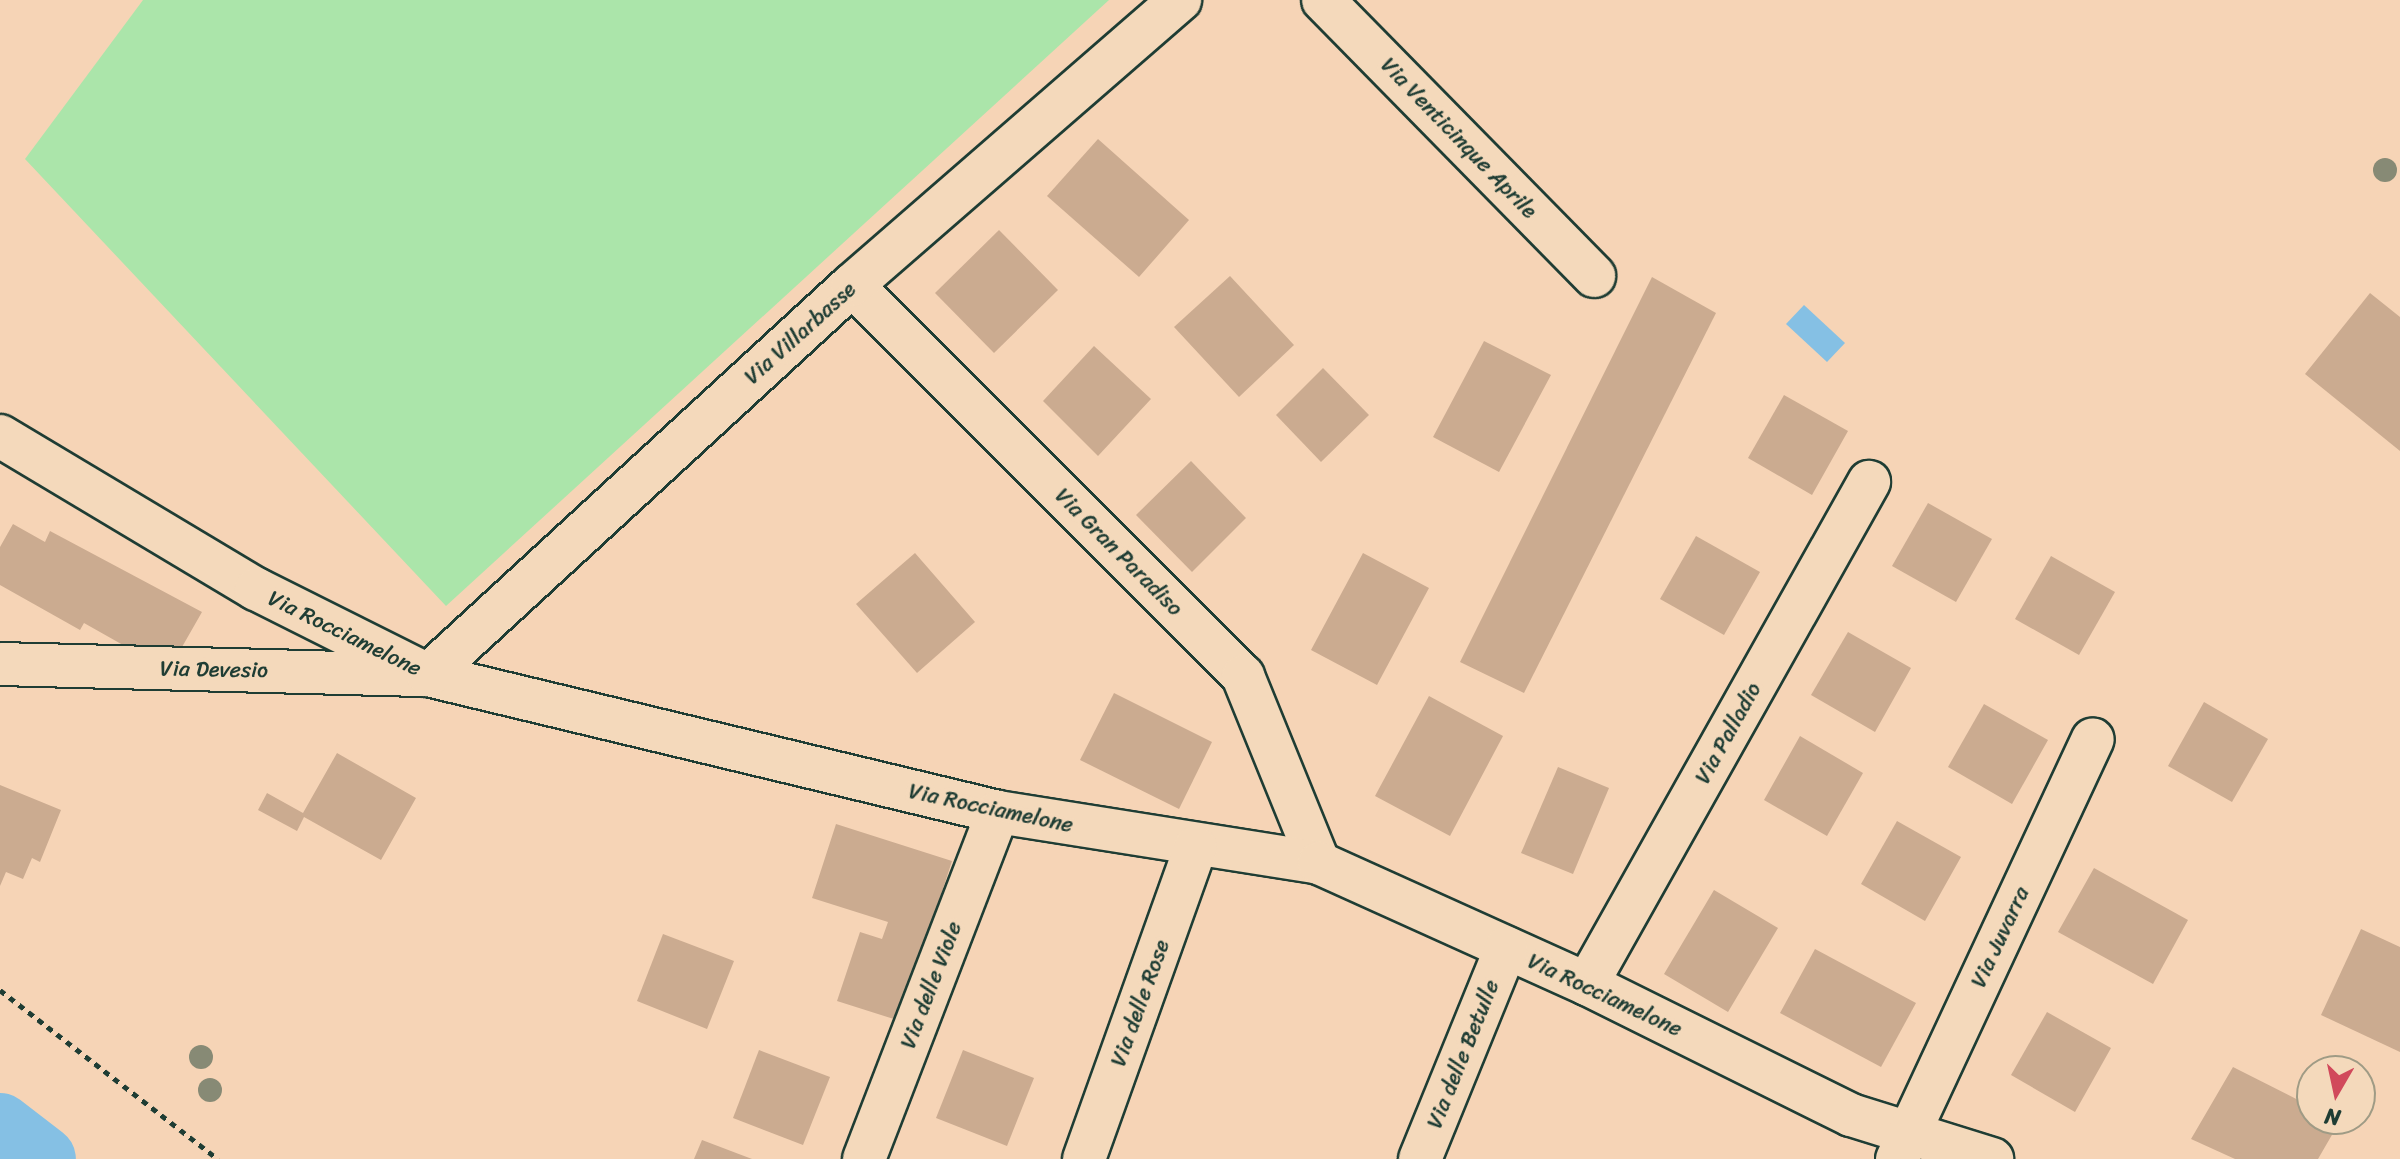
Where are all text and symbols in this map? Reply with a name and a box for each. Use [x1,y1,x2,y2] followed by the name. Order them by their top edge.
[1375,52,1543,224] street label: Via Venticinque Aprile
[739,276,861,390] street label: Via Villarbasse
[1050,483,1188,621] street label: Via Gran Paradiso
[264,584,426,682] street label: Via Rocciamelone
[159,655,269,683] street label: Via Devesio
[1689,677,1767,789] street label: Via Palladio
[906,778,1076,838] street label: Via Rocciamelone
[1965,882,2035,992] street label: Via Juvarra
[894,917,968,1053] street label: Via delle Viole
[1105,935,1175,1071] street label: Via delle Rose
[1523,948,1687,1042] street label: Via Rocciamelone
[1421,976,1505,1132] street label: Via delle Betulle
[2296,1055,2376,1135] north arrow
[2322,1097,2343,1138] text: N

